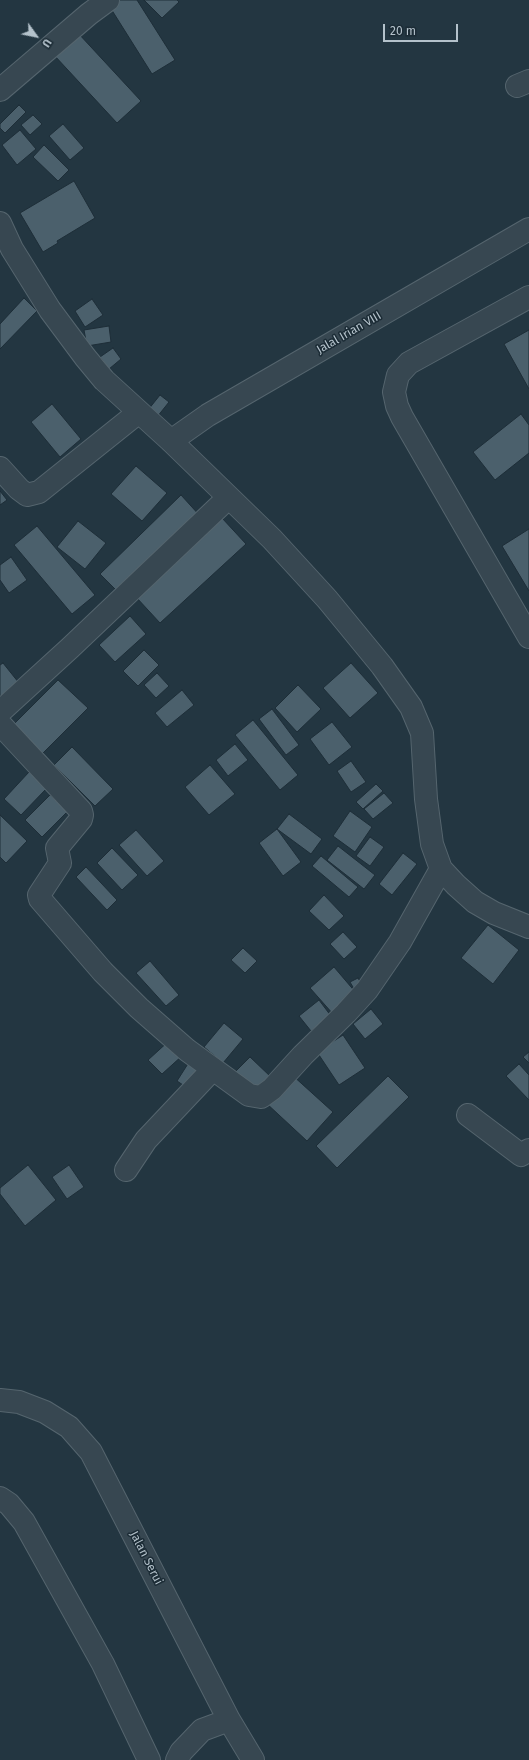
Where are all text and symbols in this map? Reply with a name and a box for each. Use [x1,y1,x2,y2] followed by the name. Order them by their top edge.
[16,16,56,56] north arrow
[385,16,460,42] scale bar
[390,24,416,38] text: 20 m
[39,36,54,49] text: U
[314,309,384,357] street label: Jalal Irian VIII
[126,1529,166,1587] street label: Jalan Serui

